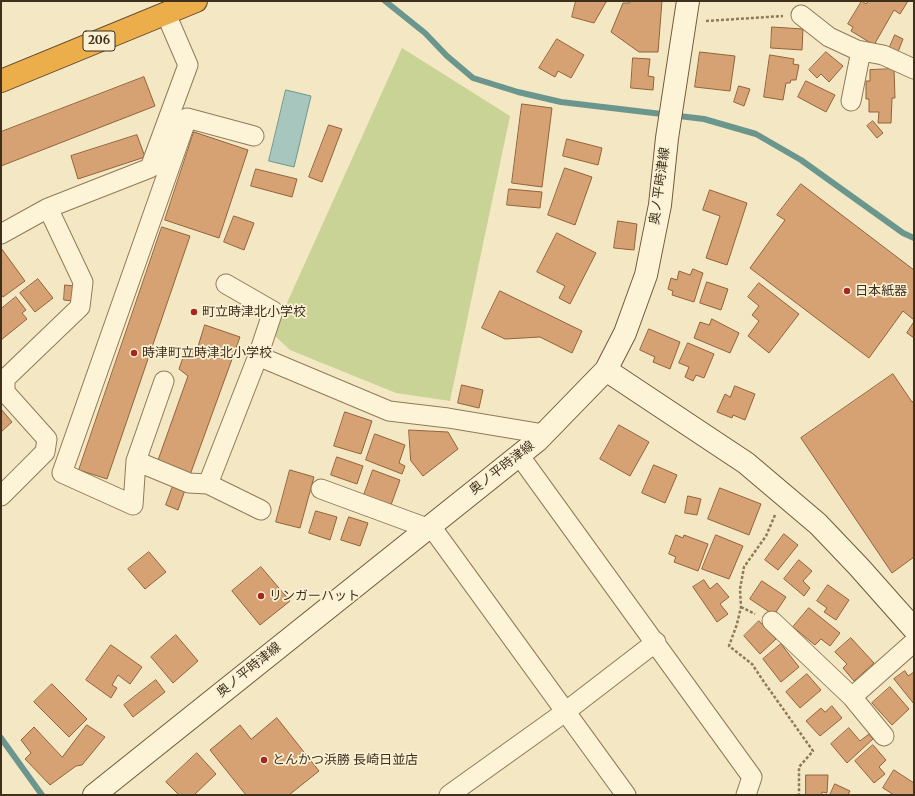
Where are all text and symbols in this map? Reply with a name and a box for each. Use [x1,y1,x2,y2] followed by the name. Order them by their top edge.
[83,31,115,51] road number: 206
[647,146,673,226] street label: 奥ノ平時津線
[855,283,907,299] place label: 日本紙器
[842,286,852,296] marker: 日本紙器
[202,304,306,320] place label: 町立時津北小学校
[189,307,199,317] marker: 町立時津北小学校
[142,345,272,361] place label: 時津町立時津北小学校
[129,348,139,358] marker: 時津町立時津北小学校
[466,438,538,498] street label: 奥ノ平時津線
[269,588,360,604] place label: リンガーハット
[256,591,266,601] marker: リンガーハット
[214,639,284,701] street label: 奥ノ平時津線
[272,752,418,768] place label: とんかつ浜勝 長崎日並店
[259,755,269,765] marker: とんかつ浜勝 長崎日並店

